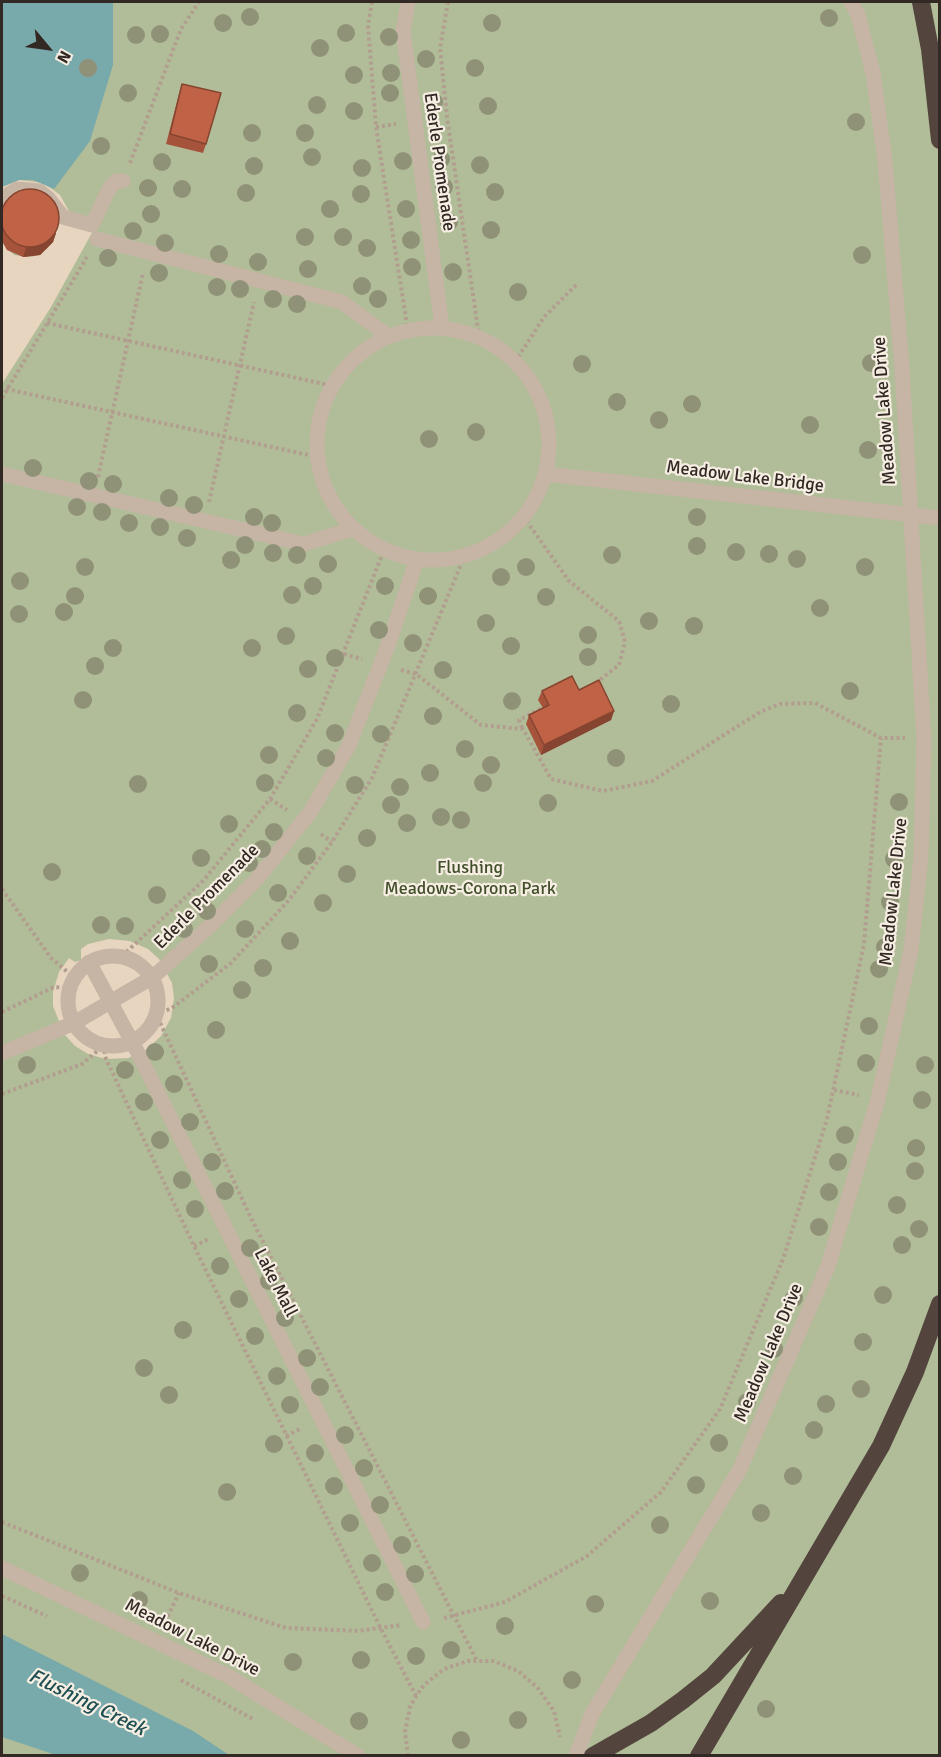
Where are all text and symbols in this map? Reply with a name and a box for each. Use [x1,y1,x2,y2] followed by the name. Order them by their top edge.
[18,18,78,78] north arrow
[52,47,75,66] text: N
[419,91,459,233] street label: Ederle Promenade
[869,336,901,486] street label: Meadow Lake Drive
[665,457,825,497] street label: Meadow Lake Bridge
[875,817,913,967] street label: Meadow Lake Drive
[150,840,264,954] street label: Ederle Promenade
[384,857,556,900] park label: Flushing Meadows-Corona Park
[249,1245,301,1321] street label: Lake Mall
[730,1280,808,1426] street label: Meadow Lake Drive
[121,1595,263,1681] street label: Meadow Lake Drive
[25,1664,149,1742] water label: Flushing Creek

